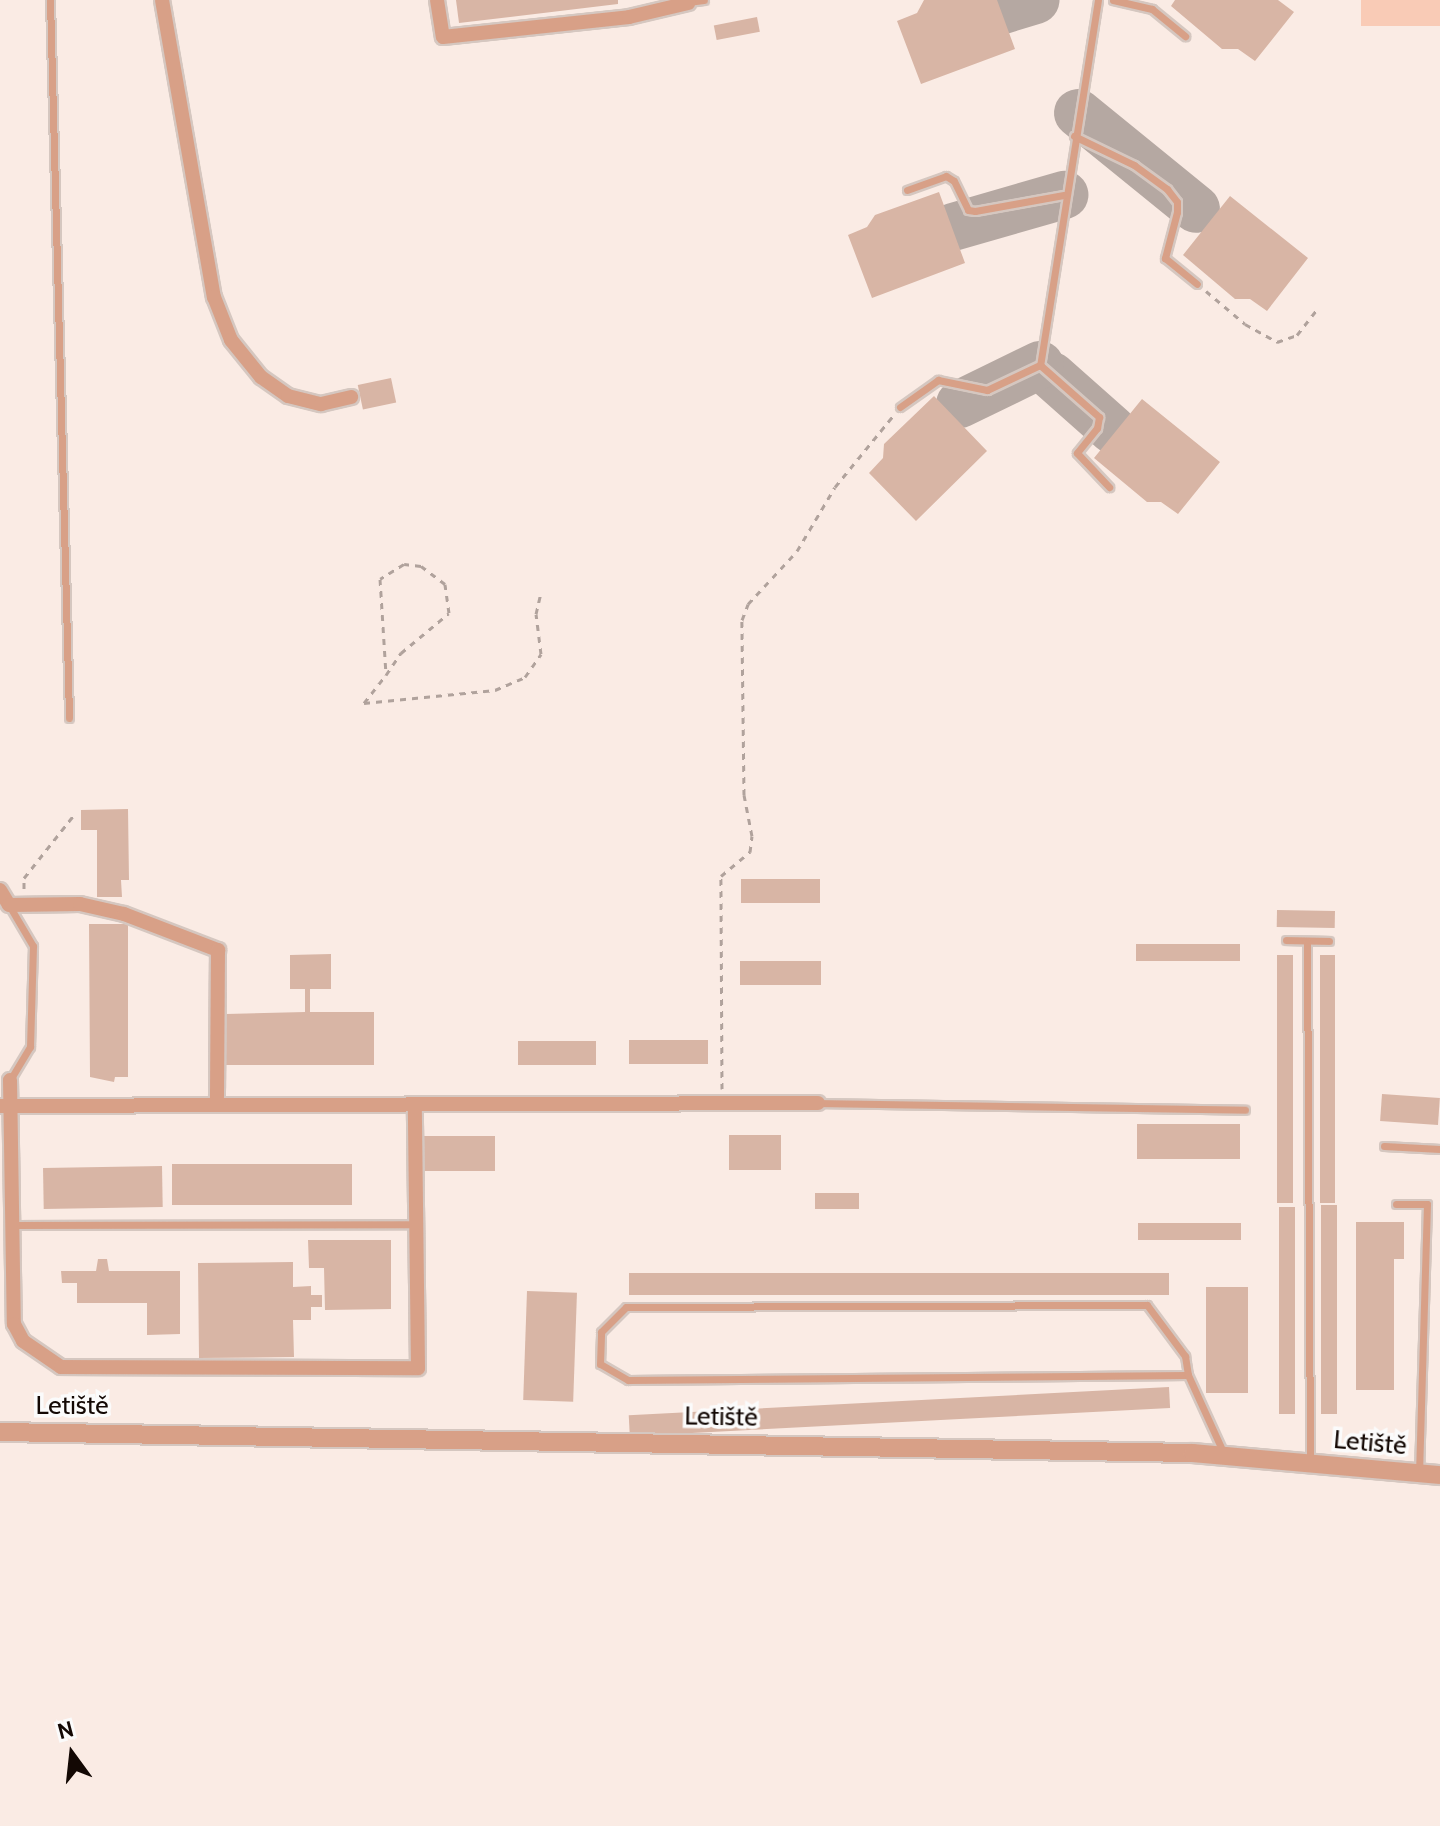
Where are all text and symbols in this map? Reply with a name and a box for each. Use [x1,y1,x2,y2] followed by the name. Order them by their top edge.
[35,1390,109,1422] street label: Letiště
[684,1401,758,1433] street label: Letiště
[1332,1424,1408,1462] street label: Letiště
[32,1714,112,1794] north arrow
[55,1715,77,1745] text: N

